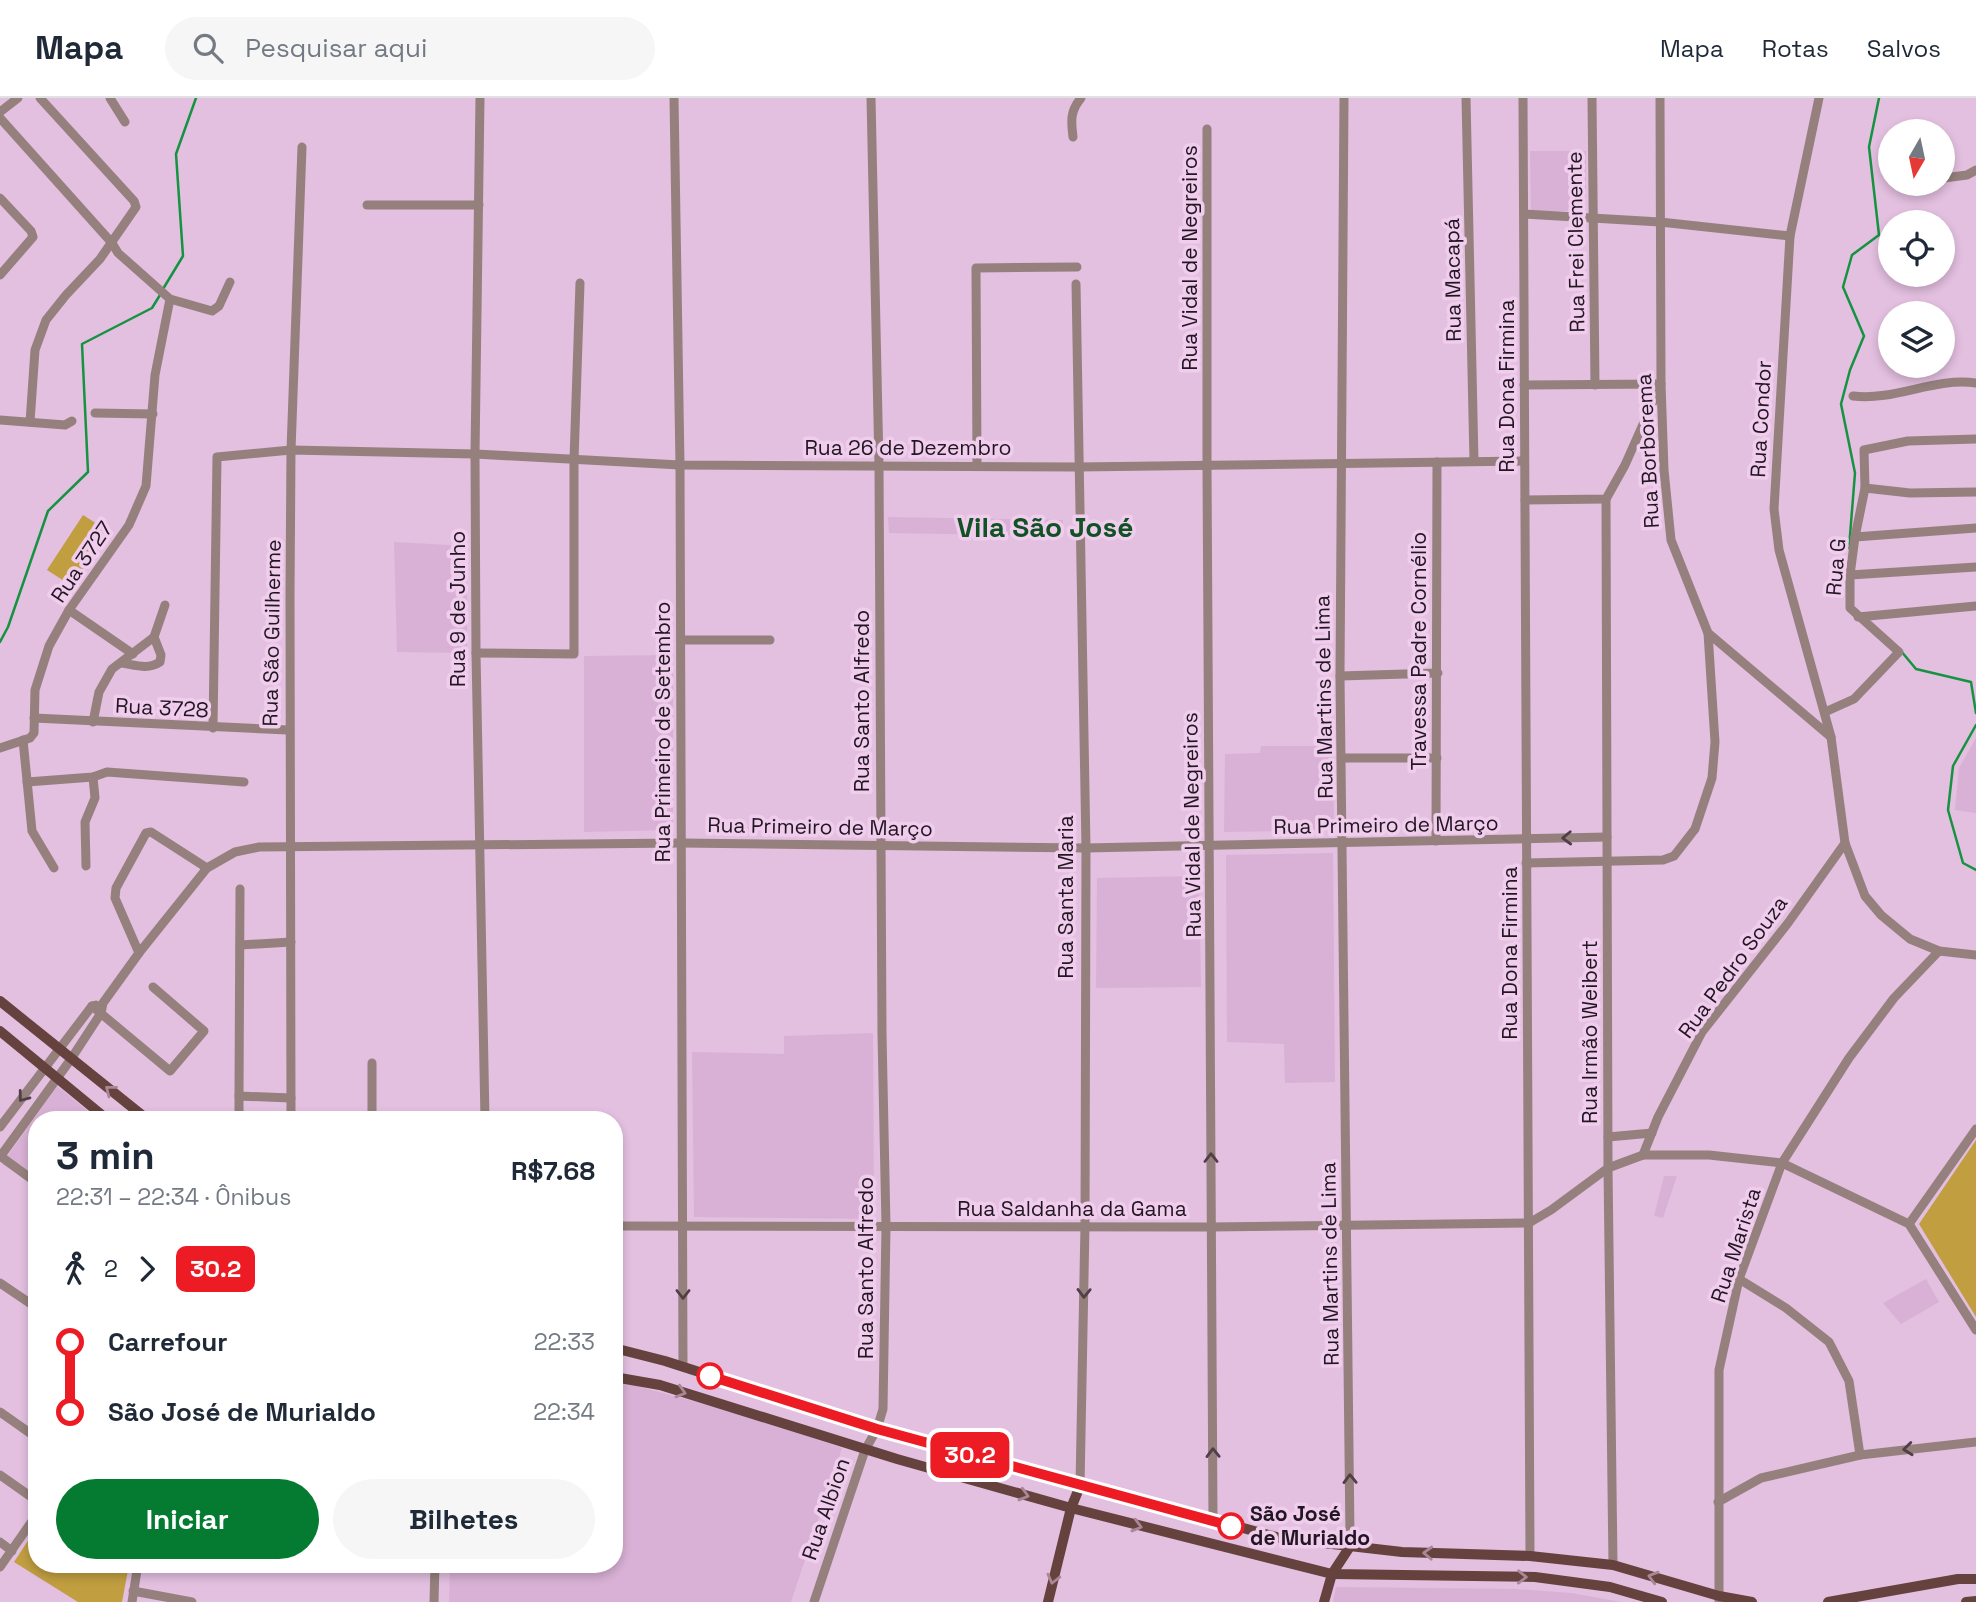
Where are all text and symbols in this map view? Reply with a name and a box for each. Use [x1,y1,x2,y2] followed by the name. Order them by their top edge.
[165,17,655,80] search box
[35,27,123,69] text: Mapa
[189,29,227,67] icon: search
[245,31,427,65] text: Pesquisar aqui
[1660,33,1724,64] text: Mapa
[1762,33,1829,64] text: Rotas
[1867,33,1941,64] text: Salvos
[1878,119,1955,196] north arrow
[1878,119,1955,378] map controls
[1176,145,1203,371] street label: Rua Vidal de Negreiros
[1560,151,1591,333] street label: Rua Frei Clemente
[1878,210,1955,287] button: locate
[1438,218,1467,342] street label: Rua Macapá
[1493,299,1520,473] street label: Rua Dona Firmina
[1878,301,1955,378] button: layers
[1744,360,1777,478] street label: Rua Condor
[1630,373,1665,529] street label: Rua Borborema
[805,434,1011,461] street label: Rua 26 de Dezembro
[957,509,1133,545] district label: Vila São José
[45,516,119,608] street label: Rua 3727
[444,531,471,687] street label: Rua 9 de Junho
[1405,532,1432,770] street label: Travessa Padre Cornélio
[1820,537,1851,597] street label: Rua G
[256,539,287,727] street label: Rua São Guilherme
[1308,595,1339,799] street label: Rua Martins de Lima
[649,602,676,862] street label: Rua Primeiro de Setembro
[848,610,875,792] street label: Rua Santo Alfredo
[115,692,209,723] street label: Rua 3728
[1176,712,1207,938] street label: Rua Vidal de Negreiros
[1273,809,1499,840] street label: Rua Primeiro de Março
[707,811,933,842] street label: Rua Primeiro de Março
[1052,815,1079,979] street label: Rua Santa Maria
[1561,831,1572,846] one-way arrow
[1496,866,1523,1040] street label: Rua Dona Firmina
[1672,890,1793,1043] street label: Rua Pedro Souza
[1576,940,1603,1124] street label: Rua Irmão Weibert
[105,1085,117,1098] one-way arrow
[19,1089,31,1102] one-way arrow
[56,1132,155,1180] text: 3 min
[1203,1153,1219,1163] one-way arrow
[511,1154,595,1188] text: R$7.68
[1314,1162,1345,1366] street label: Rua Martins de Lima
[852,1177,879,1359] street label: Rua Santo Alfredo
[56,1182,291,1212] text: 22:31 – 22:34 · Ônibus
[1704,1184,1767,1306] street label: Rua Marista
[957,1195,1187,1222] street label: Rua Saldanha da Gama
[56,1250,94,1288] icon: walk
[128,1250,166,1288] icon: forward
[190,1253,241,1284] text: 30.2
[104,1254,118,1284] text: 2
[1076,1288,1092,1299] one-way arrow
[675,1289,691,1300] one-way arrow
[108,1325,228,1359] text: Carrefour
[534,1327,595,1357] text: 22:33
[697,1363,723,1389] unlabelled marker
[674,1383,686,1398] one-way arrow
[108,1395,376,1429] text: São José de Murialdo
[533,1397,595,1427] text: 22:34
[921,1432,1019,1478] line badge: 30.2
[944,1439,996,1470] text: 30.2
[1902,1442,1914,1457] one-way arrow
[1205,1447,1221,1458] one-way arrow
[795,1454,856,1563] street label: Rua Albion
[1342,1474,1357,1485] one-way arrow
[56,1479,319,1559] button: Iniciar
[333,1479,595,1559] button: Bilhetes
[1018,1487,1030,1502] one-way arrow
[1250,1500,1370,1551] place label: São José de Murialdo
[1218,1513,1244,1539] marker: São José de Murialdo
[1130,1518,1142,1532] one-way arrow
[1422,1546,1433,1561] one-way arrow
[1517,1569,1528,1584] one-way arrow
[1648,1571,1660,1585] one-way arrow
[1047,1573,1061,1585] one-way arrow

